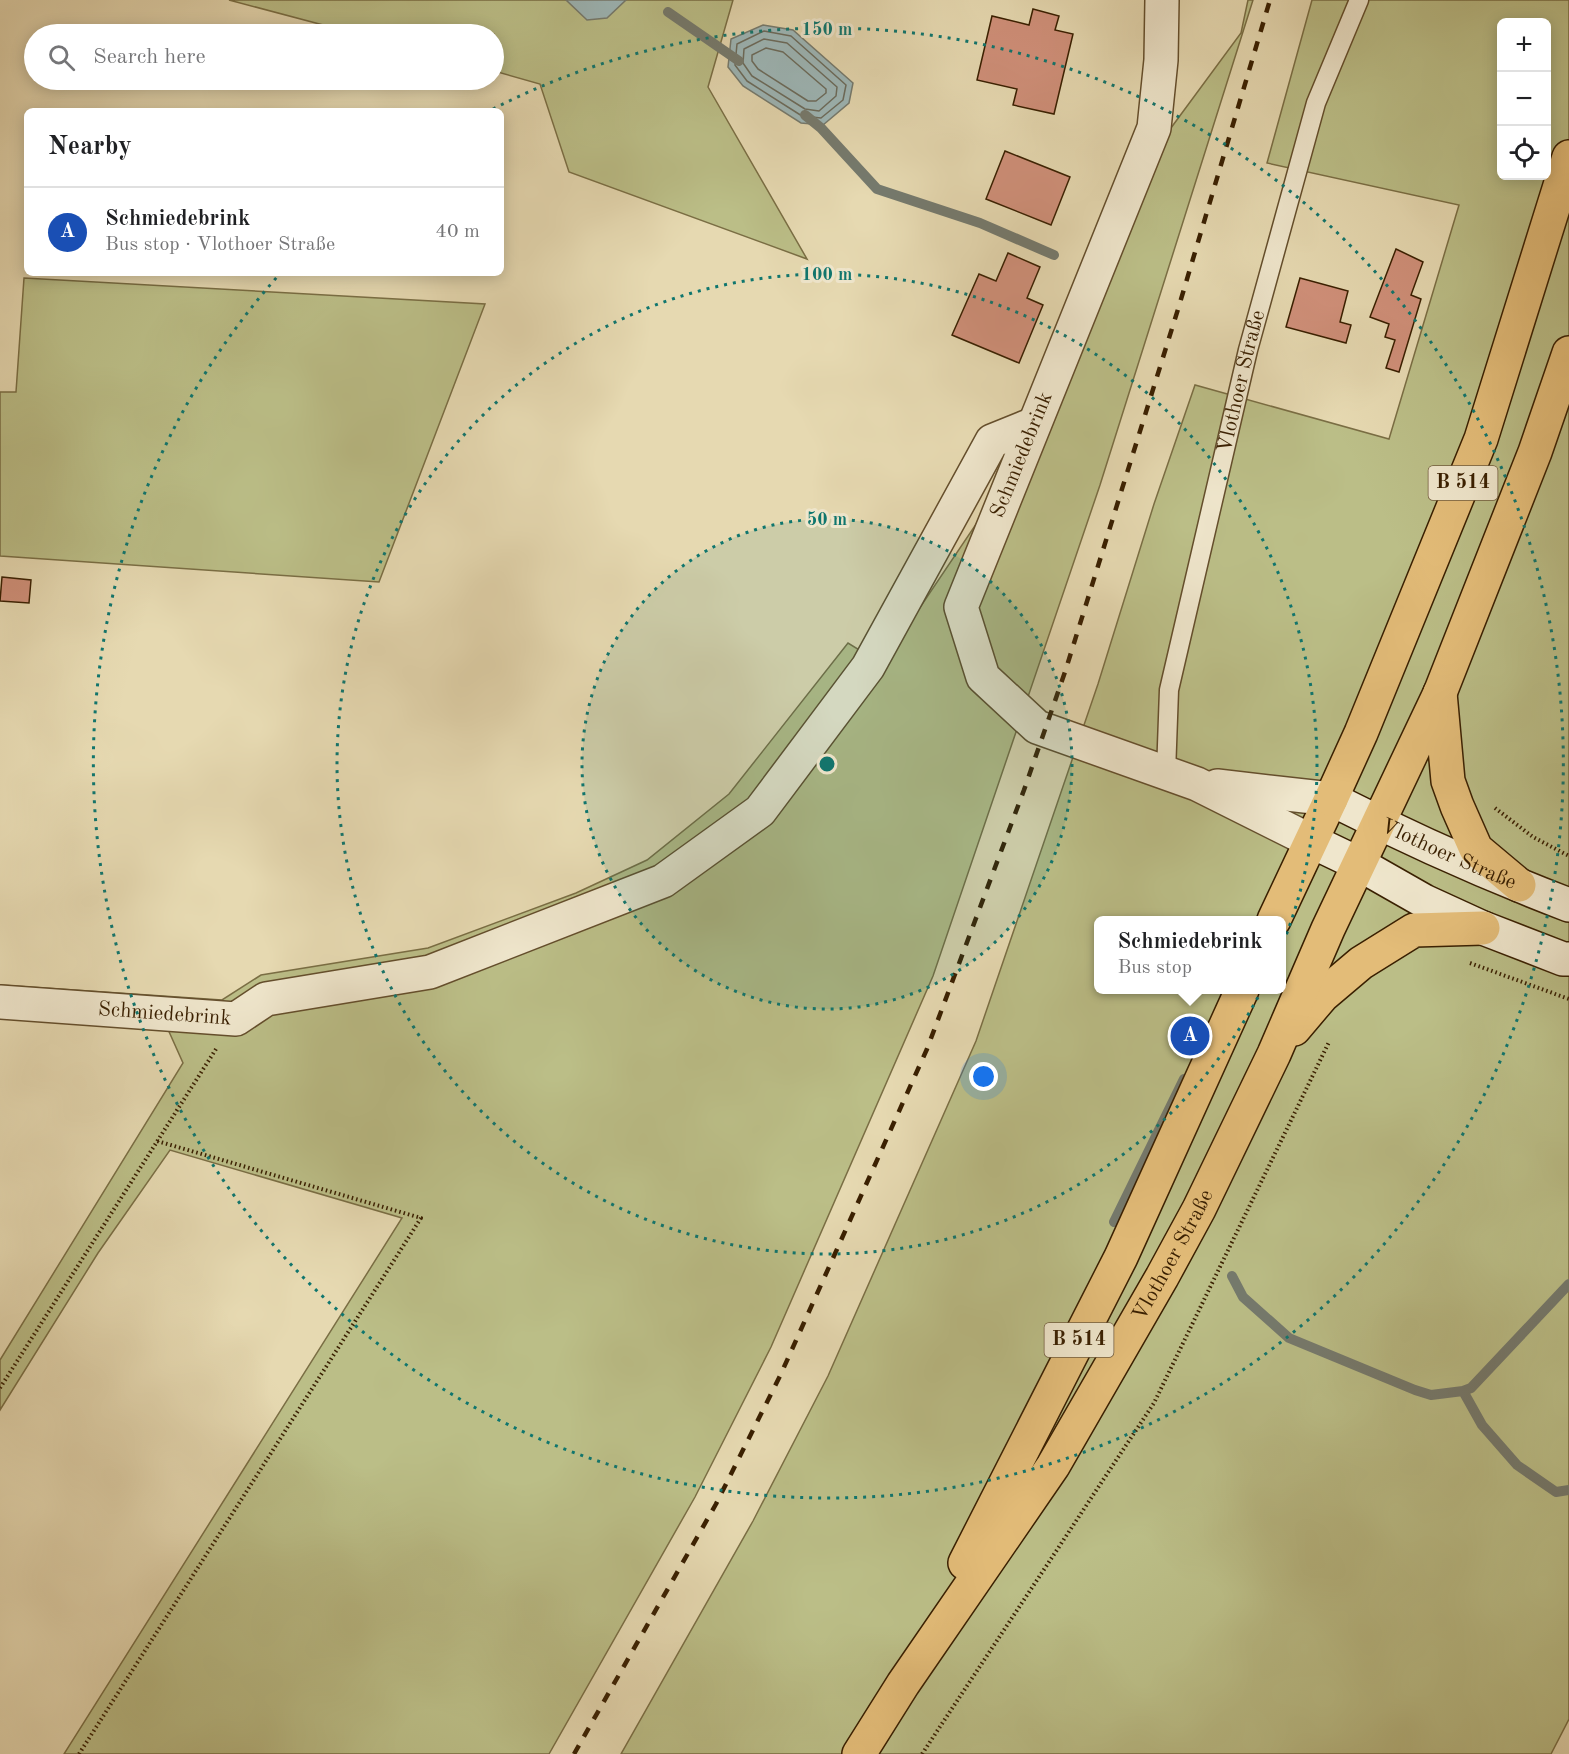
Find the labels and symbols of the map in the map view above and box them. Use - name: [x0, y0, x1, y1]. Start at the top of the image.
- text: 150 m: [802, 21, 852, 39]
- text: 100 m: [802, 266, 852, 284]
- street label: Vlothoer Straße: [1214, 308, 1269, 455]
- street label: Schmiedebrink: [987, 389, 1057, 521]
- road number: B 514: [1428, 466, 1498, 500]
- text: 50 m: [807, 511, 847, 529]
- centre of rings: [817, 754, 837, 774]
- street label: Vlothoer Straße: [1378, 815, 1519, 893]
- street label: Schmiedebrink: [97, 999, 232, 1029]
- pin: A: [1170, 1014, 1210, 1058]
- your location: [969, 1062, 998, 1091]
- street label: Vlothoer Straße: [1129, 1186, 1217, 1324]
- road number: B 514: [1044, 1323, 1114, 1357]

